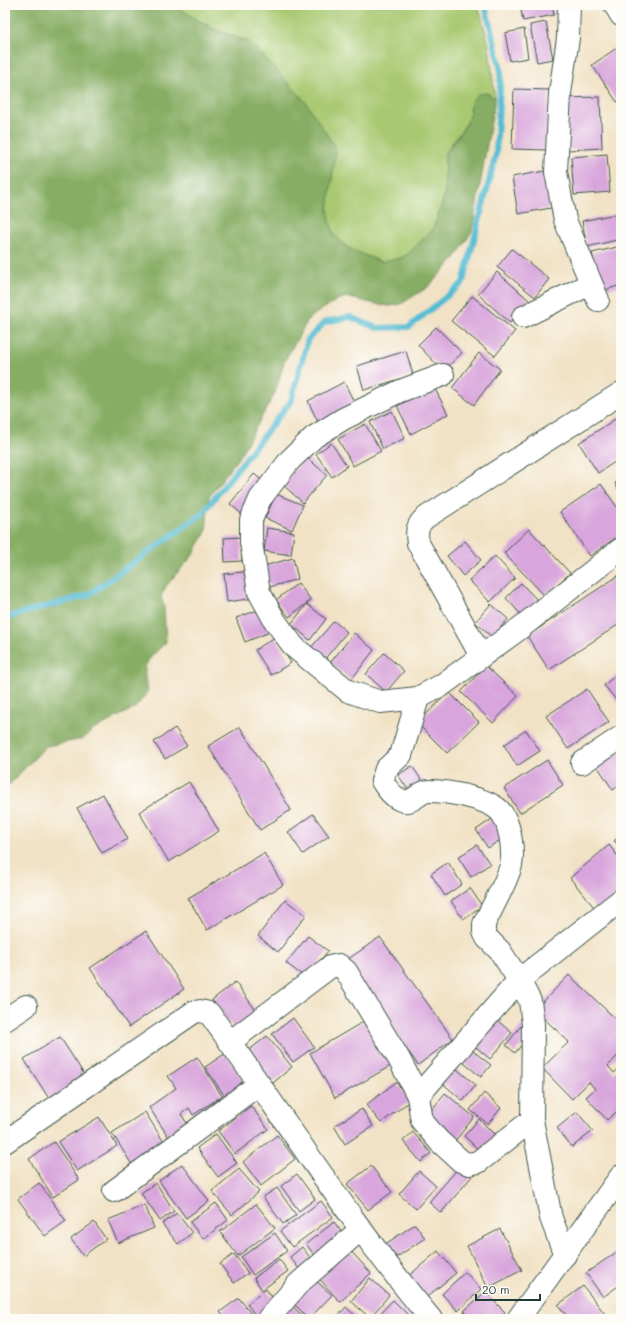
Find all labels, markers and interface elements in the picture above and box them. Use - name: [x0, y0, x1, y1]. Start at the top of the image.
- scale bar: [476, 1276, 540, 1302]
- text: 20 m: [482, 1281, 510, 1297]

